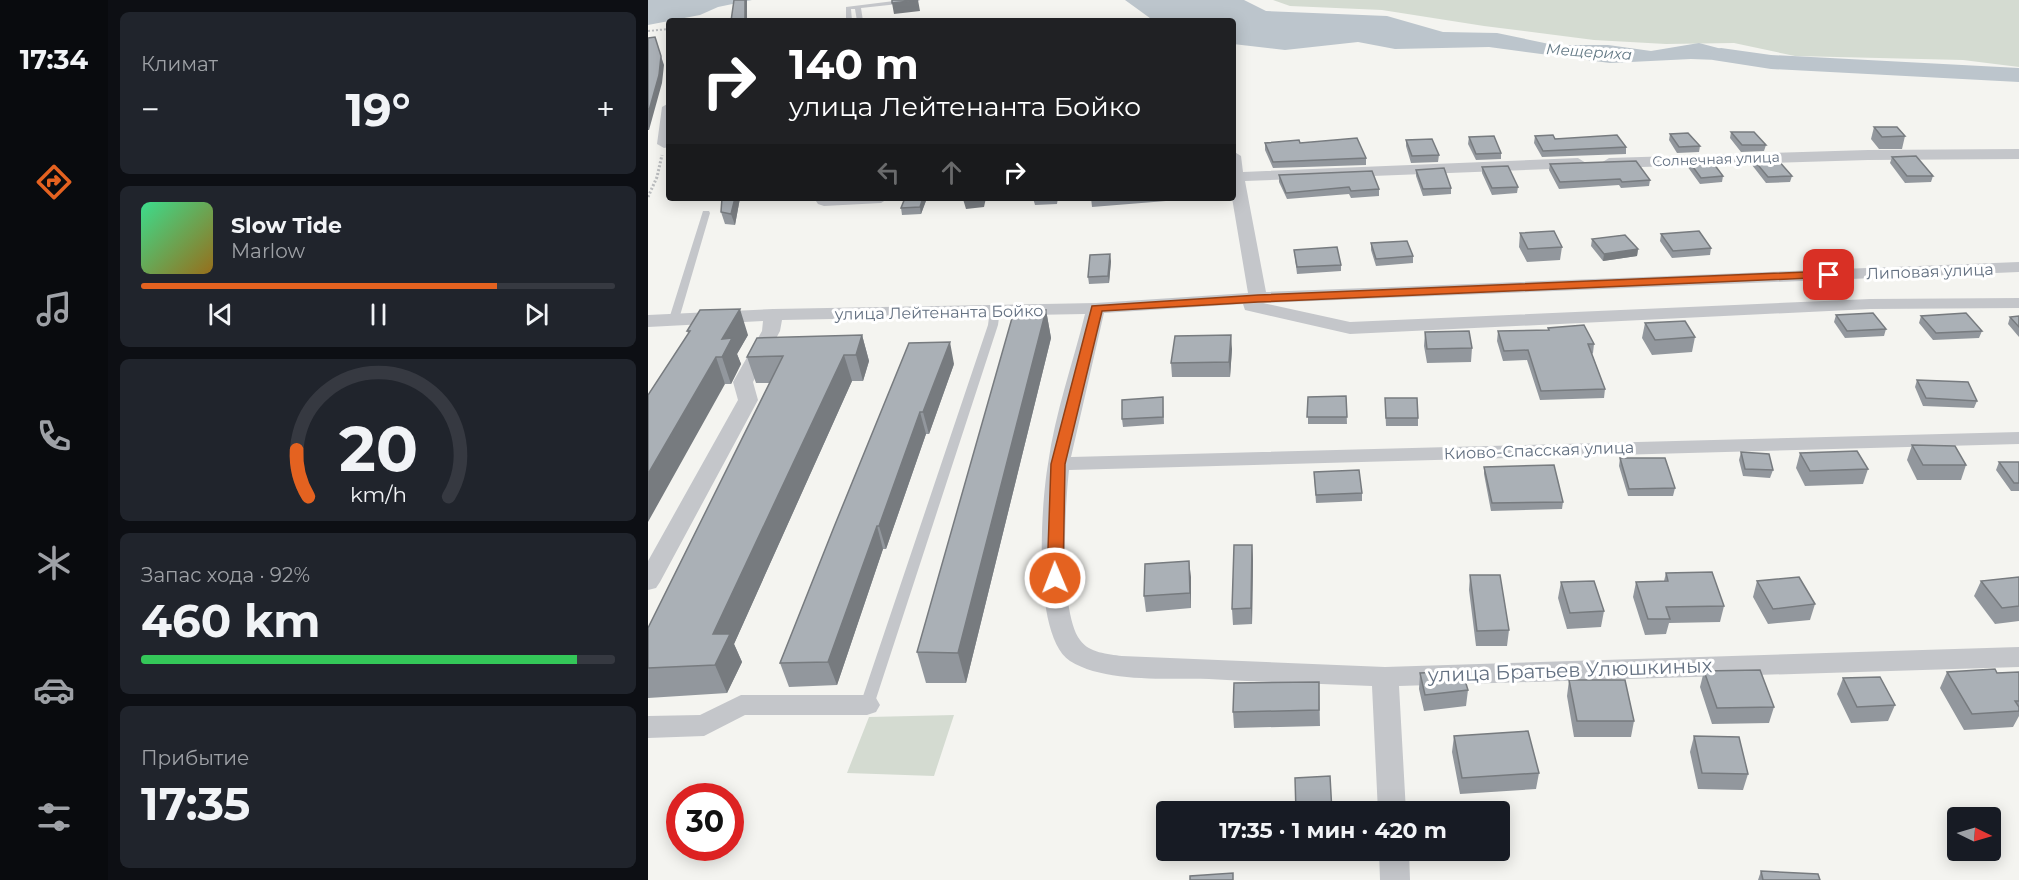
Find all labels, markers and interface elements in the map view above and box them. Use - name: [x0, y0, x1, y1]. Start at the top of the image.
- text: 140 m: [789, 38, 919, 90]
- water label: Мещериха: [1546, 39, 1633, 64]
- icon: right: [690, 42, 768, 120]
- text: 17:34: [20, 43, 88, 76]
- text: Климат: [141, 52, 218, 76]
- text: 19°: [345, 82, 411, 137]
- text: −: [141, 89, 160, 129]
- text: +: [596, 89, 615, 129]
- text: улица Лейтенанта Бойко: [789, 90, 1141, 123]
- street label: Солнечная улица: [1652, 148, 1780, 170]
- icon: left: [872, 156, 905, 189]
- icon: ahead: [935, 156, 968, 189]
- icon: right: [998, 156, 1031, 189]
- icon: directions: [33, 161, 75, 203]
- text: Slow Tide: [231, 212, 342, 239]
- text: Marlow: [231, 239, 305, 263]
- pin: [1803, 249, 1854, 300]
- icon: arrive: [1812, 258, 1845, 291]
- street label: Липовая улица: [1866, 260, 1994, 283]
- icon: music: [33, 288, 75, 330]
- icon: previous: [204, 298, 237, 331]
- icon: pause: [362, 298, 395, 331]
- icon: next: [520, 298, 553, 331]
- street label: улица Лейтенанта Бойко: [834, 301, 1044, 324]
- text: 20: [338, 411, 418, 487]
- icon: phone: [33, 415, 75, 457]
- street label: Киово-Спасская улица: [1444, 438, 1634, 463]
- text: km/h: [349, 481, 407, 507]
- icon: climate: [33, 542, 75, 584]
- position arrow: [1023, 546, 1087, 610]
- text: Запас хода · 92%: [141, 563, 310, 587]
- text: 460 km: [141, 593, 320, 648]
- street label: улица Братьев Улюшкиных: [1426, 653, 1713, 687]
- icon: car: [33, 669, 75, 711]
- text: Прибытие: [141, 746, 249, 770]
- text: 17:35: [141, 776, 250, 831]
- speed limit sign: 30: [666, 783, 744, 861]
- icon: filters: [33, 796, 75, 838]
- north arrow: [1947, 807, 2001, 861]
- map controls: [1947, 807, 2001, 861]
- text: 17:35 · 1 мин · 420 m: [1219, 817, 1447, 844]

